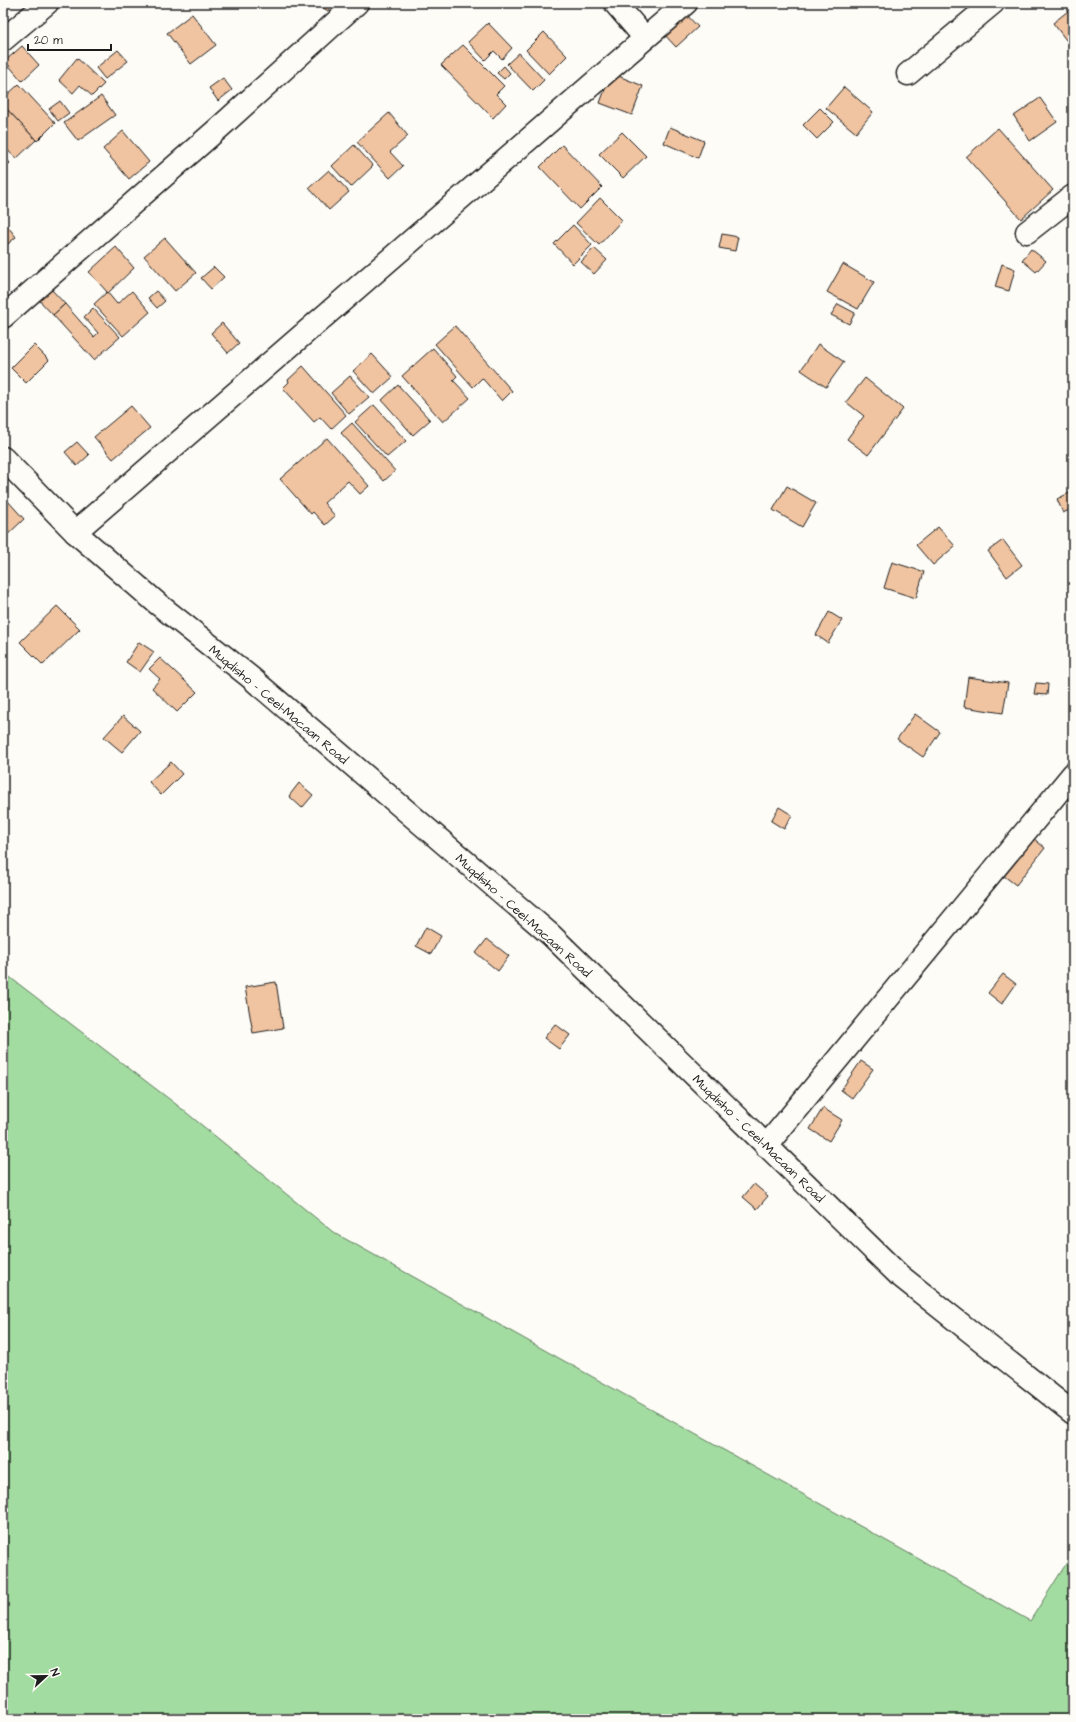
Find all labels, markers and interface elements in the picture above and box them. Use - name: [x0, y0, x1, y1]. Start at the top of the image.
- scale bar: [28, 26, 111, 52]
- text: 20 m: [34, 32, 63, 49]
- street label: Muqdisho - Ceel-Macaan Road: [205, 641, 352, 769]
- street label: Muqdisho - Ceel-Macaan Road: [451, 850, 595, 982]
- street label: Muqdisho - Ceel-Macaan Road: [688, 1071, 829, 1207]
- north arrow: [26, 1656, 66, 1696]
- text: N: [47, 1666, 63, 1679]

